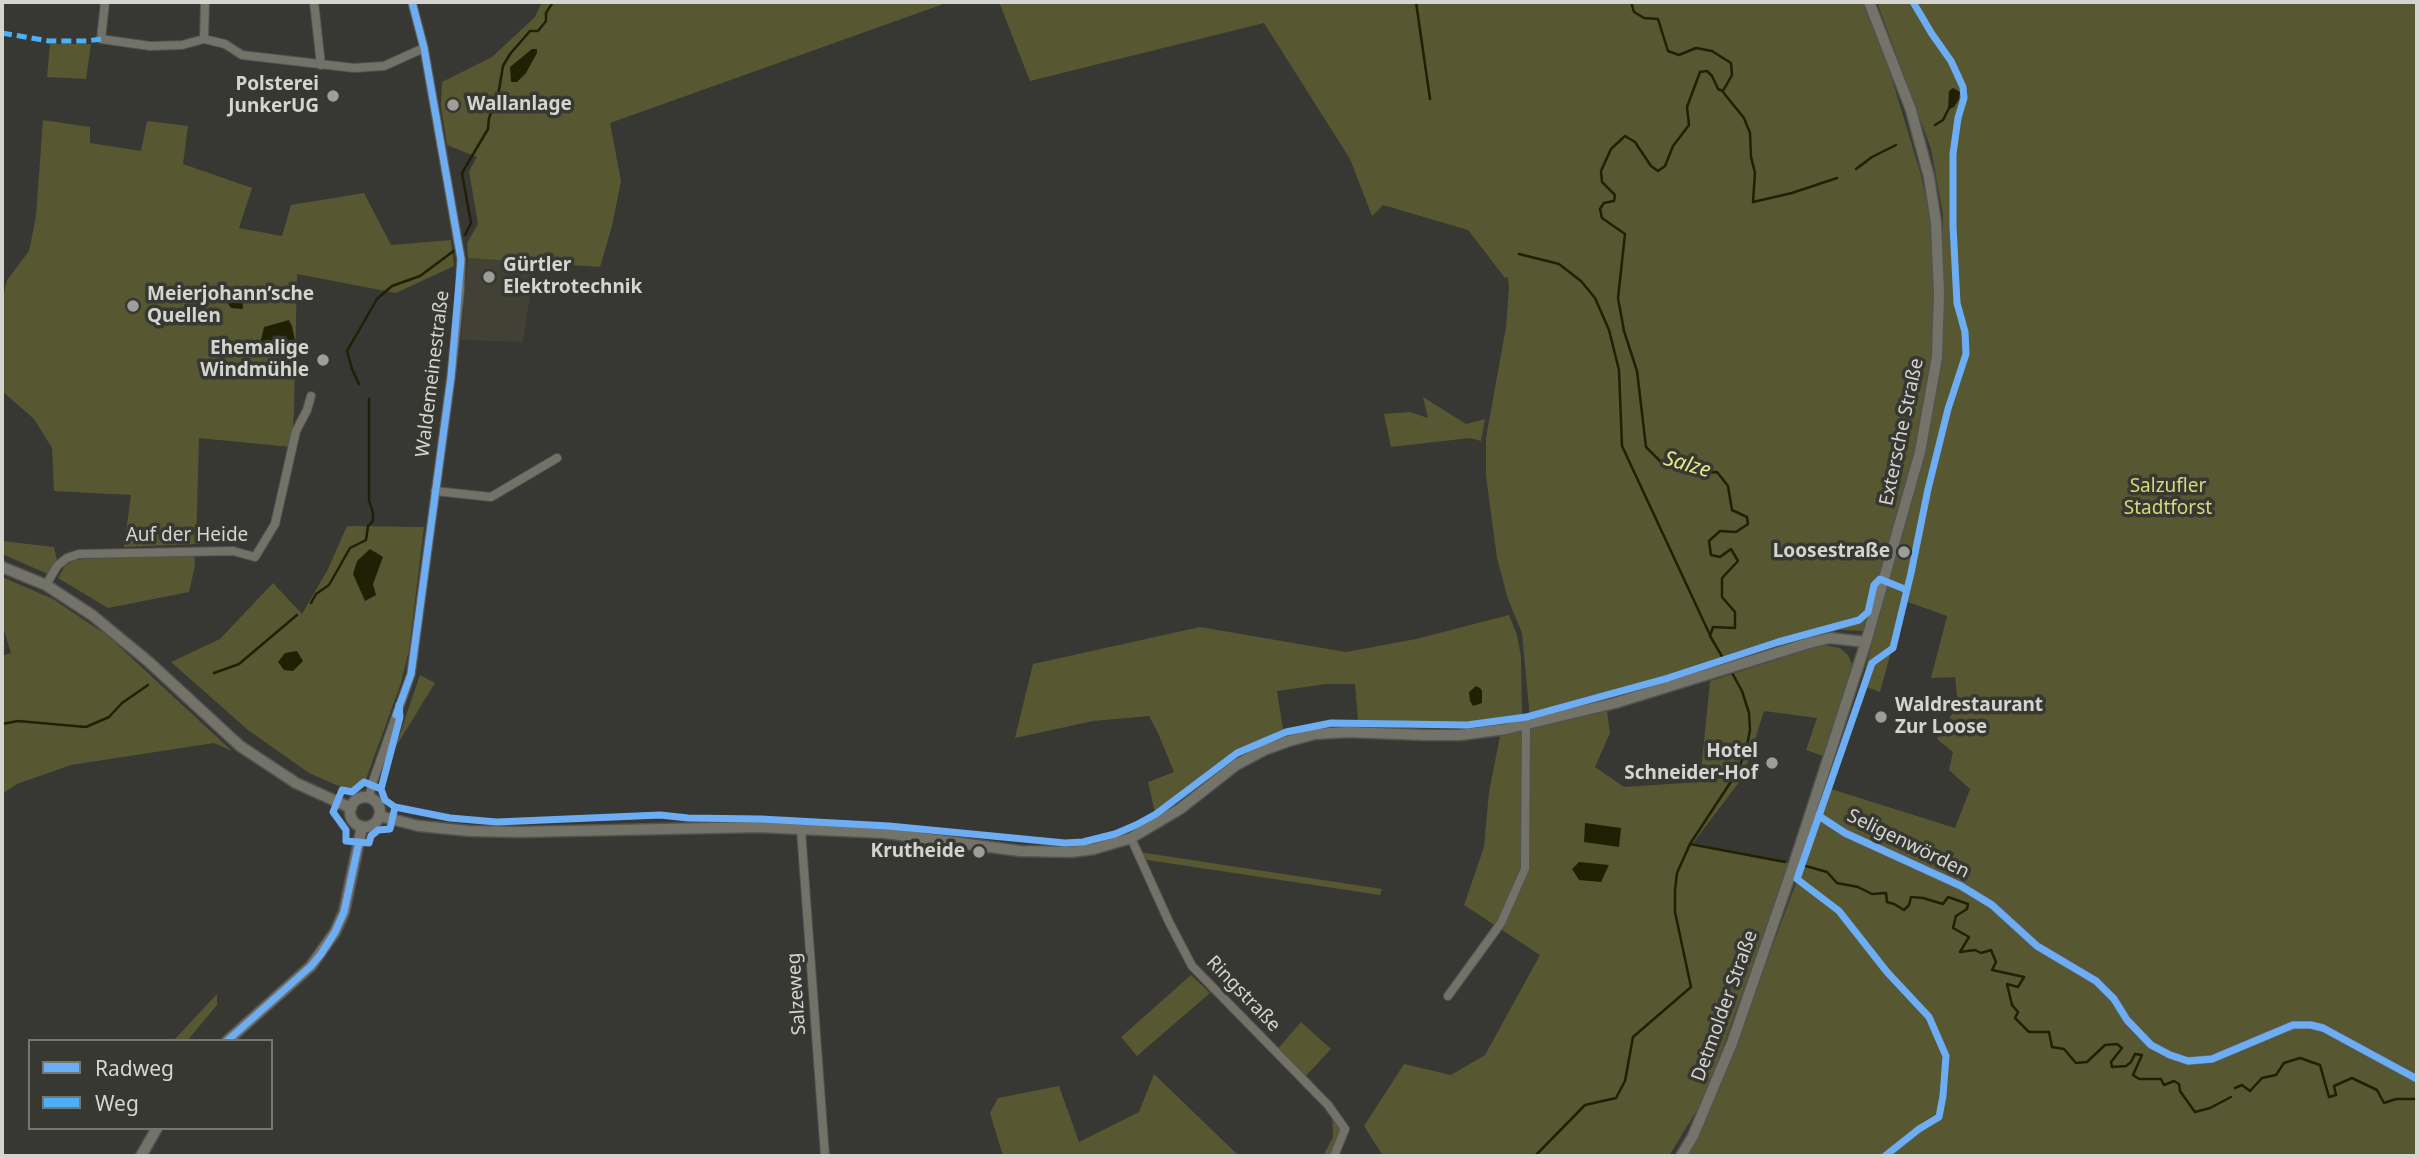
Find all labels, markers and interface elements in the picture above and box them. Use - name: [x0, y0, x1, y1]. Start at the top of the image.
- place label: Polsterei JunkerUG: [228, 74, 319, 118]
- marker: Polsterei JunkerUG: [325, 88, 341, 104]
- place label: Wallanlage: [467, 94, 572, 116]
- marker: Wallanlage: [445, 97, 461, 113]
- place label: Gürtler Elektrotechnik: [503, 255, 642, 299]
- marker: Gürtler Elektrotechnik: [481, 269, 497, 285]
- place label: Meierjohann’sche Quellen: [147, 284, 314, 328]
- street label: Waldemeinestraße: [411, 289, 455, 459]
- marker: Meierjohann’sche Quellen: [125, 298, 141, 314]
- place label: Ehemalige Windmühle: [200, 338, 309, 382]
- marker: Ehemalige Windmühle: [315, 352, 331, 368]
- street label: Extersche Straße: [1875, 356, 1929, 508]
- water label: Salze: [1661, 446, 1713, 484]
- park label: Salzufler Stadtforst: [2124, 476, 2212, 520]
- street label: Auf der Heide: [126, 525, 248, 547]
- place label: Loosestraße: [1773, 541, 1890, 563]
- marker: Loosestraße: [1896, 544, 1912, 560]
- place label: Waldrestaurant Zur Loose: [1895, 695, 2043, 739]
- marker: Waldrestaurant Zur Loose: [1873, 709, 1889, 725]
- place label: Hotel Schneider-Hof: [1624, 741, 1758, 785]
- marker: Hotel Schneider-Hof: [1764, 755, 1780, 771]
- street label: Seligenwörden: [1843, 805, 1973, 883]
- place label: Krutheide: [871, 841, 965, 863]
- marker: Krutheide: [971, 844, 987, 860]
- street label: Detmolder Straße: [1687, 927, 1763, 1085]
- street label: Ringstraße: [1201, 951, 1285, 1037]
- street label: Salzeweg: [783, 952, 811, 1036]
- legend: [28, 1039, 273, 1130]
- text: Radweg: [95, 1054, 174, 1082]
- text: Weg: [95, 1089, 139, 1117]

